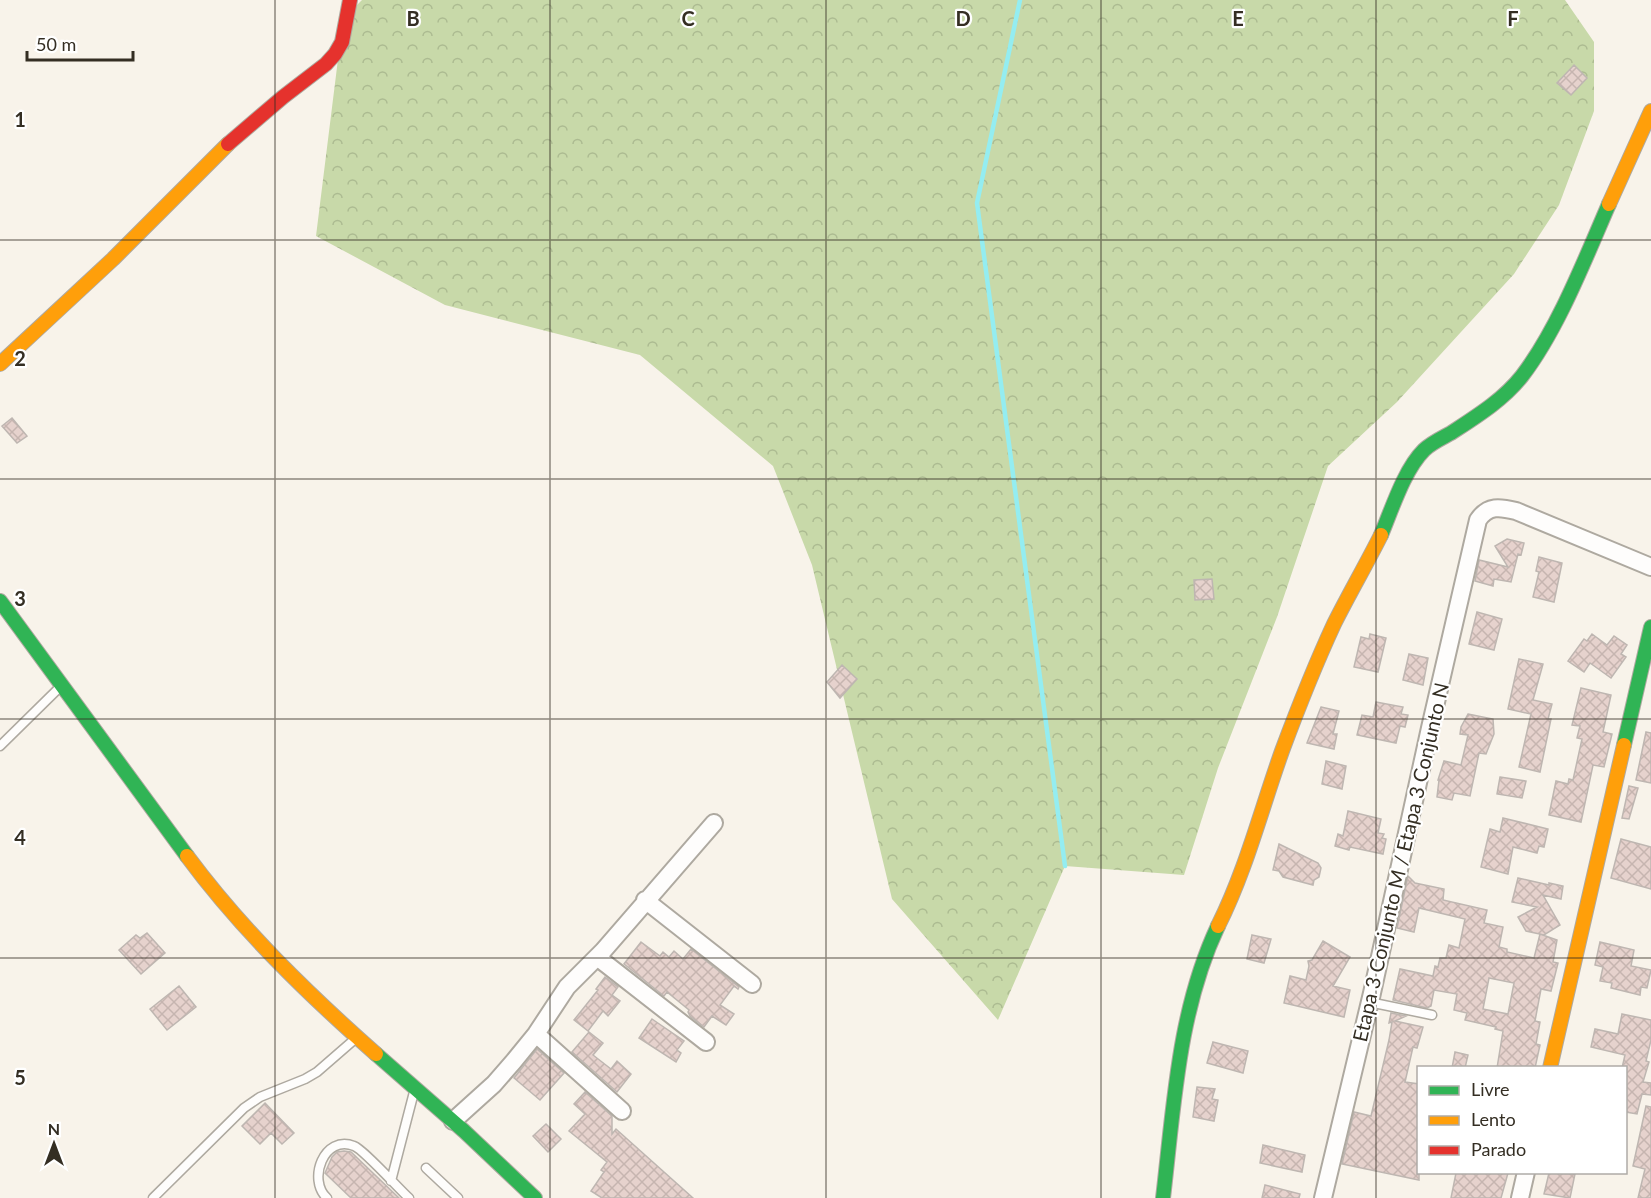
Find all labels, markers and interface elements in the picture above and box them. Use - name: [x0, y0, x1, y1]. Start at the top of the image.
- text: B: [406, 6, 420, 30]
- text: C: [681, 6, 695, 30]
- text: D: [955, 6, 971, 30]
- text: E: [1232, 6, 1244, 30]
- text: F: [1507, 6, 1519, 30]
- scale bar: [27, 24, 134, 62]
- text: 50 m: [36, 33, 76, 55]
- text: 1: [14, 107, 26, 131]
- text: 2: [14, 346, 26, 370]
- text: 3: [14, 586, 26, 610]
- street label: Etapa 3 Conjunto M / Etapa 3 Conjunto N: [1347, 680, 1453, 1044]
- text: 4: [14, 825, 26, 849]
- text: 5: [14, 1065, 26, 1089]
- legend: [1417, 1066, 1627, 1174]
- text: Livre: [1471, 1078, 1510, 1100]
- text: Lento: [1471, 1108, 1516, 1130]
- north arrow: [24, 1114, 84, 1174]
- text: N: [48, 1119, 60, 1138]
- text: Parado: [1471, 1138, 1526, 1160]

